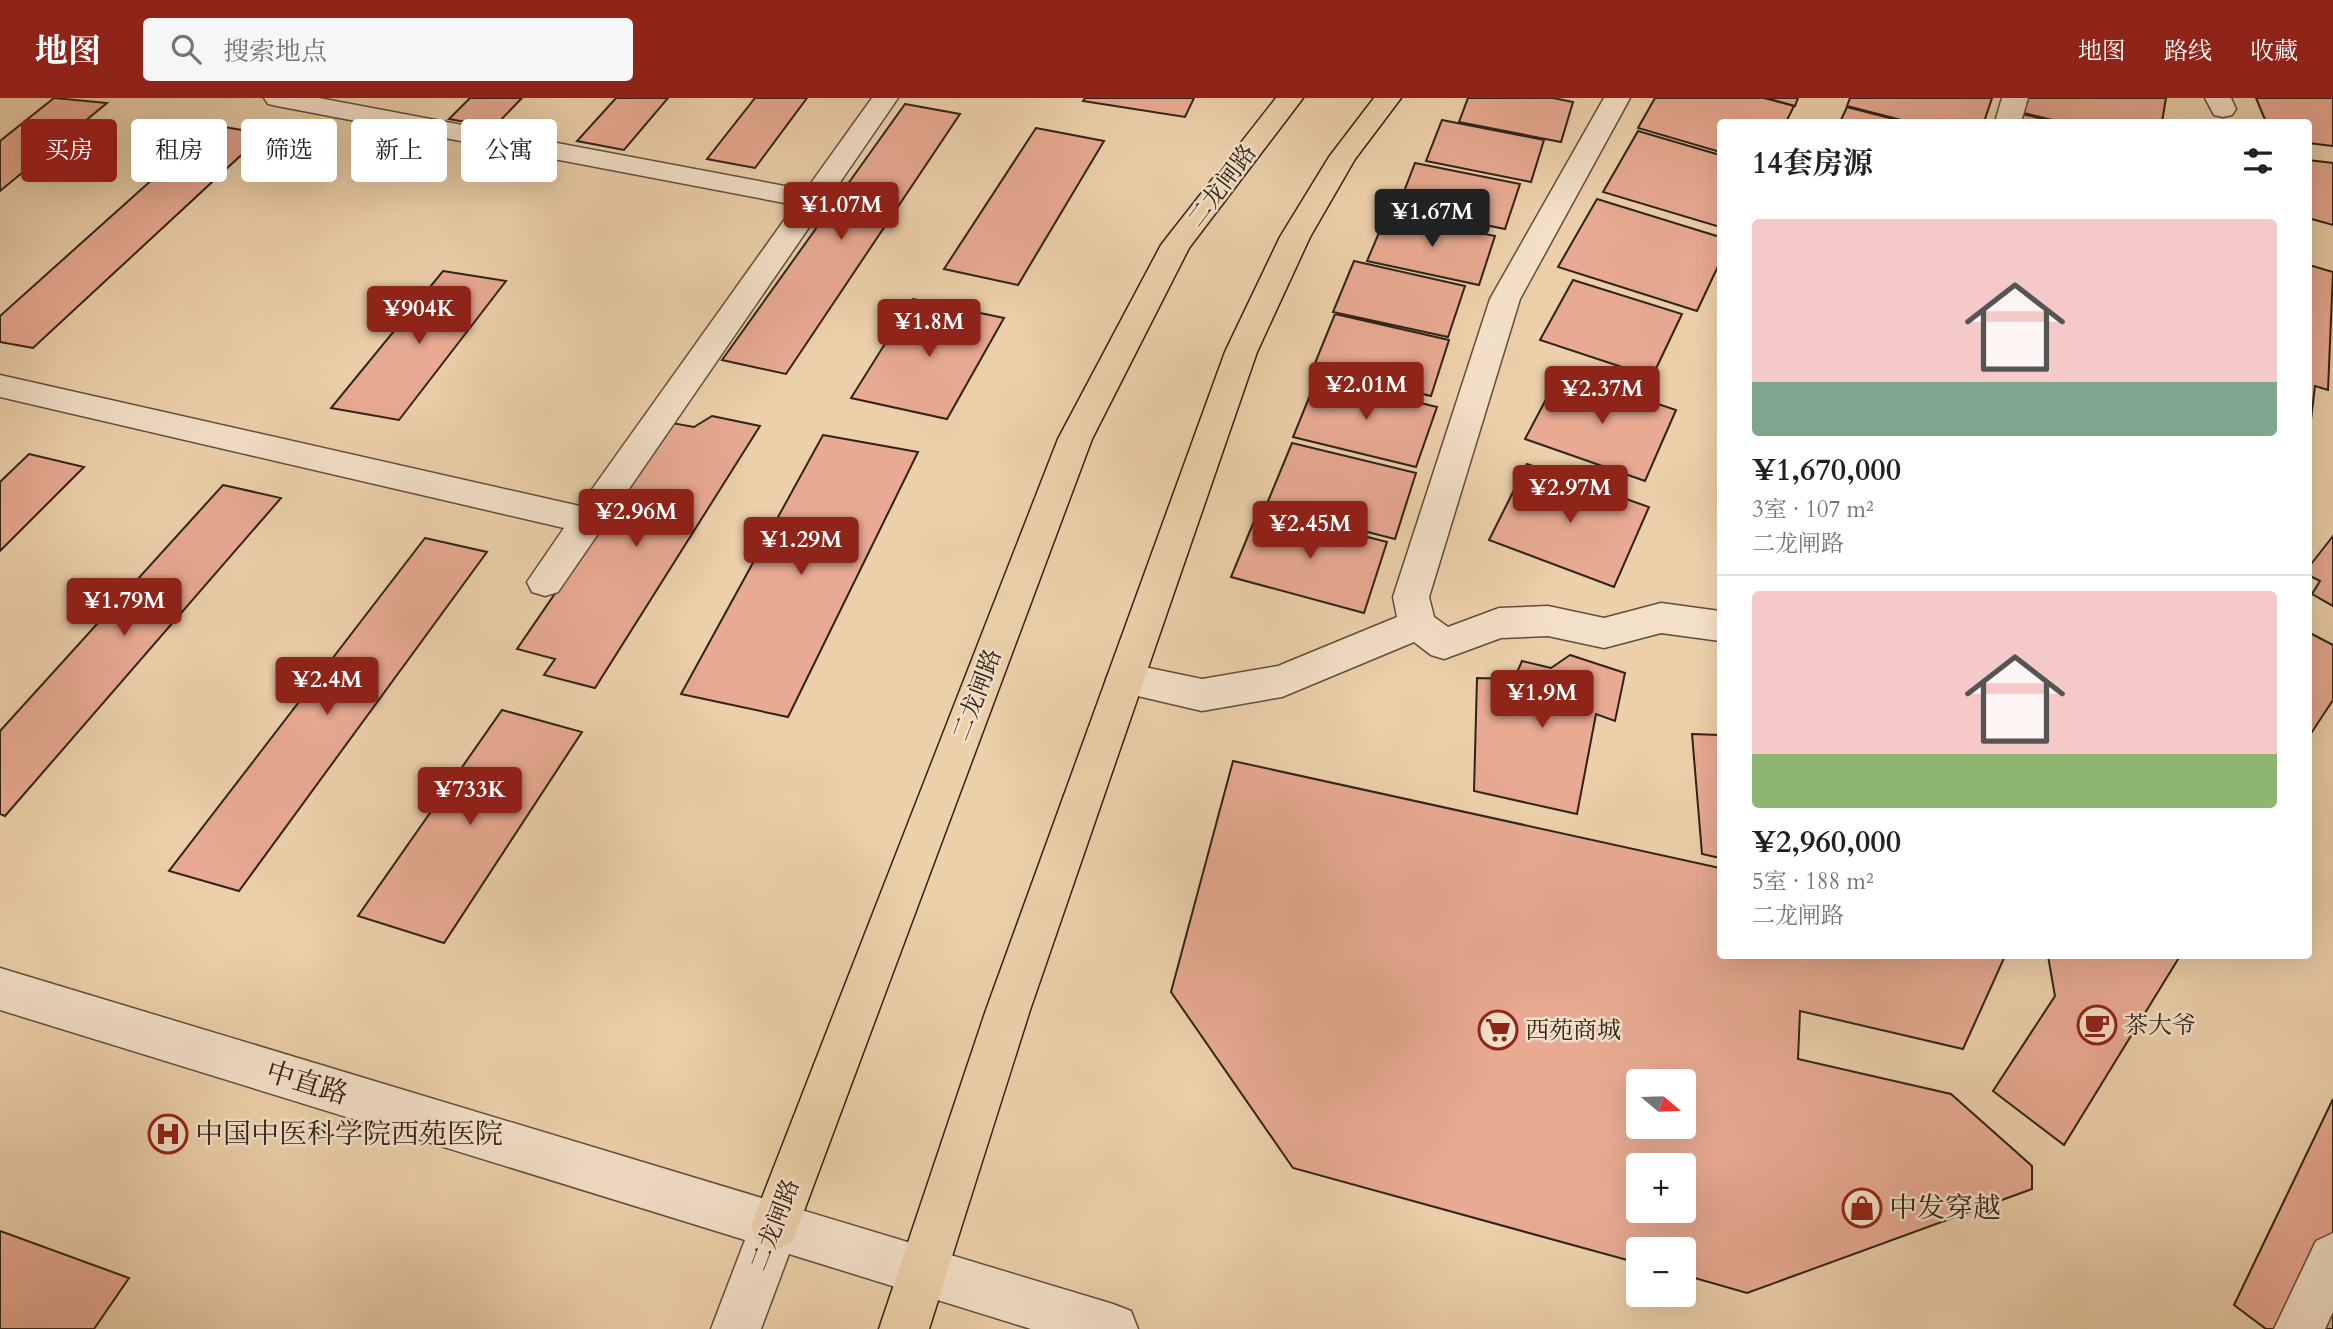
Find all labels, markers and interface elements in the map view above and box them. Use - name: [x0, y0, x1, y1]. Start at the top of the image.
- search box: [143, 18, 633, 81]
- text: 地图: [35, 29, 101, 74]
- icon: search: [167, 30, 205, 68]
- text: 搜索地点: [223, 34, 327, 69]
- text: 地图: [2078, 35, 2126, 68]
- text: 路线: [2164, 35, 2212, 68]
- text: 收藏: [2250, 35, 2298, 68]
- chip: 买房: [21, 119, 117, 182]
- chip: 租房: [131, 119, 227, 182]
- chip: 筛选: [241, 119, 337, 182]
- chip: 新上: [351, 119, 447, 182]
- chip: 公寓: [461, 119, 557, 182]
- street label: 二龙闸路: [1180, 138, 1264, 234]
- icon: filters: [2239, 142, 2277, 180]
- text: 14套房源: [1752, 143, 1873, 184]
- pin: ¥1.07M: [784, 183, 898, 242]
- text: ¥1.07M: [800, 189, 882, 220]
- pin: ¥1.67M: [1375, 190, 1489, 249]
- text: ¥1.67M: [1391, 196, 1473, 227]
- icon: home: [1952, 264, 2078, 390]
- pin: ¥904K: [370, 286, 468, 346]
- text: ¥904K: [383, 293, 455, 324]
- pin: ¥1.8M: [880, 300, 978, 359]
- text: ¥1.8M: [894, 306, 964, 337]
- pin: ¥2.01M: [1309, 362, 1423, 422]
- pin: ¥2.37M: [1545, 366, 1659, 426]
- text: ¥2.01M: [1325, 369, 1407, 400]
- text: ¥2.37M: [1561, 373, 1643, 404]
- text: ¥1,670,000: [1752, 450, 1901, 491]
- pin: ¥2.97M: [1513, 466, 1627, 525]
- text: ¥2.97M: [1529, 472, 1611, 503]
- pin: ¥2.96M: [579, 490, 693, 549]
- text: 3室 · 107 m²: [1752, 494, 1874, 525]
- text: ¥2.96M: [595, 496, 677, 527]
- pin: ¥2.45M: [1253, 502, 1367, 561]
- text: ¥2.45M: [1269, 508, 1351, 539]
- pin: ¥1.29M: [744, 518, 858, 577]
- text: ¥1.29M: [760, 524, 842, 555]
- text: 二龙闸路: [1752, 528, 1844, 559]
- pin: ¥1.79M: [67, 578, 181, 638]
- text: ¥1.79M: [83, 585, 165, 616]
- icon: home: [1952, 636, 2078, 762]
- street label: 二龙闸路: [944, 644, 1010, 746]
- pin: ¥2.4M: [278, 658, 376, 717]
- text: ¥2.4M: [292, 664, 362, 695]
- pin: ¥1.9M: [1493, 670, 1591, 730]
- text: ¥1.9M: [1507, 677, 1577, 708]
- pin: ¥733K: [421, 768, 519, 827]
- text: ¥733K: [434, 774, 506, 805]
- text: ¥2,960,000: [1752, 822, 1901, 863]
- text: 5室 · 188 m²: [1752, 866, 1874, 897]
- text: 二龙闸路: [1752, 900, 1844, 931]
- cafe icon: 茶大爷: [2076, 1004, 2118, 1046]
- supermarket icon: 西苑商城: [1477, 1009, 1519, 1051]
- place label: 茶大爷: [2124, 1009, 2196, 1042]
- place label: 西苑商城: [1525, 1014, 1621, 1047]
- street label: 中直路: [261, 1053, 353, 1113]
- north arrow: [1626, 1069, 1696, 1139]
- map controls: [1626, 1069, 1696, 1307]
- hospital icon: 中国中医科学院西苑医院: [147, 1113, 189, 1155]
- place label: 中国中医科学院西苑医院: [195, 1115, 503, 1153]
- button: +: [1626, 1153, 1696, 1223]
- street label: 二龙闸路: [742, 1174, 808, 1276]
- shop icon: 中发穿越: [1841, 1187, 1883, 1229]
- place label: 中发穿越: [1889, 1189, 2001, 1227]
- button: −: [1626, 1237, 1696, 1307]

